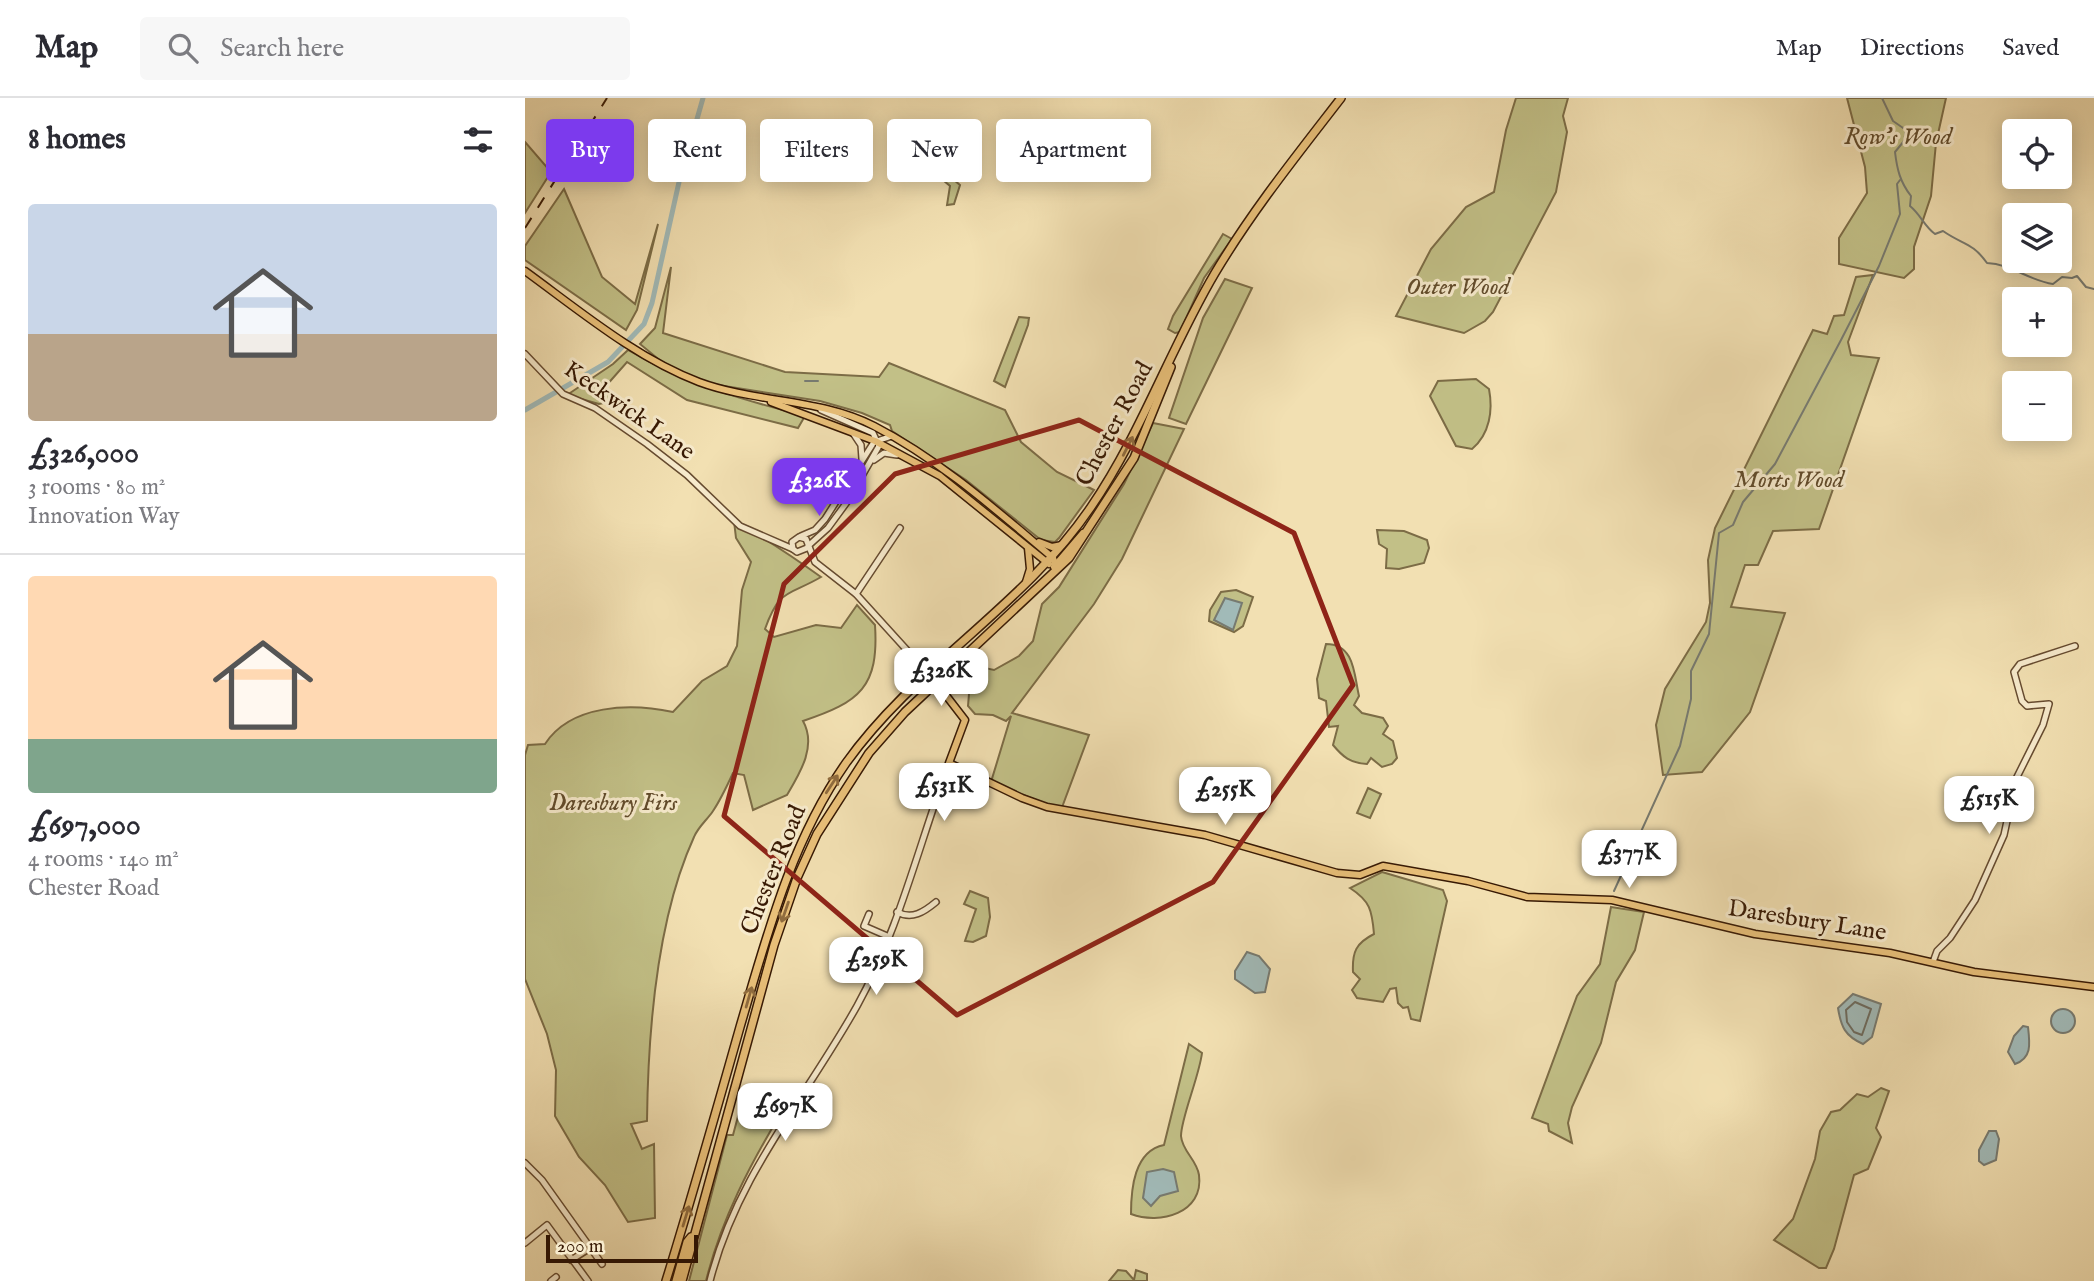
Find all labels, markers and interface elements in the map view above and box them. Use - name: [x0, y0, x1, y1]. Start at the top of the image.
- search box: [140, 17, 630, 80]
- text: Map: [35, 27, 98, 69]
- icon: search: [164, 29, 202, 67]
- text: Search here: [220, 32, 344, 65]
- text: Map: [1776, 33, 1822, 64]
- text: Directions: [1860, 33, 1964, 64]
- text: Saved: [2002, 33, 2059, 64]
- chip: Buy: [546, 119, 634, 182]
- chip: Rent: [648, 119, 746, 182]
- chip: Filters: [760, 119, 873, 182]
- chip: New: [887, 119, 982, 182]
- chip: Apartment: [996, 119, 1151, 182]
- map controls: [2002, 119, 2072, 441]
- button: locate: [2002, 119, 2072, 189]
- text: 8 homes: [28, 121, 126, 159]
- icon: filters: [459, 121, 497, 159]
- park label: Row's Wood: [1844, 122, 1954, 153]
- button: layers: [2002, 203, 2072, 273]
- icon: home: [200, 250, 326, 376]
- park label: Outer Wood: [1406, 272, 1512, 303]
- button: +: [2002, 287, 2072, 357]
- street label: Keckwick Lane: [557, 354, 701, 468]
- street label: Chester Road: [1069, 356, 1161, 492]
- button: −: [2002, 371, 2072, 441]
- text: £326,000: [28, 435, 139, 473]
- one-way arrow: [1121, 436, 1135, 457]
- pin: £326K: [770, 458, 868, 518]
- park label: Morts Wood: [1734, 465, 1846, 496]
- text: £326K: [788, 466, 850, 495]
- text: 3 rooms · 80 m²: [28, 473, 165, 502]
- text: Innovation Way: [28, 502, 180, 531]
- icon: home: [200, 622, 326, 748]
- pin: £326K: [892, 648, 990, 708]
- text: £326K: [910, 656, 972, 685]
- pin: £531K: [895, 764, 993, 823]
- pin: £255K: [1176, 768, 1274, 827]
- text: £531K: [915, 771, 973, 800]
- one-way arrow: [826, 775, 840, 795]
- text: £255K: [1195, 775, 1255, 804]
- pin: £515K: [1940, 776, 2038, 836]
- text: £515K: [1960, 784, 2018, 813]
- park label: Daresbury Firs: [549, 788, 678, 819]
- street label: Chester Road: [734, 801, 814, 939]
- text: £697,000: [28, 807, 141, 845]
- pin: £377K: [1580, 830, 1678, 890]
- text: £377K: [1598, 838, 1660, 867]
- text: 4 rooms · 140 m²: [28, 845, 179, 874]
- text: Chester Road: [28, 874, 159, 903]
- street label: Daresbury Lane: [1725, 893, 1889, 949]
- one-way arrow: [778, 901, 791, 923]
- pin: £259K: [827, 937, 925, 997]
- text: £259K: [845, 945, 907, 974]
- one-way arrow: [743, 986, 756, 1009]
- pin: £697K: [736, 1084, 834, 1143]
- text: £697K: [753, 1091, 817, 1120]
- one-way arrow: [681, 1205, 694, 1227]
- scale bar: [546, 1232, 698, 1264]
- text: 200 m: [557, 1235, 603, 1259]

